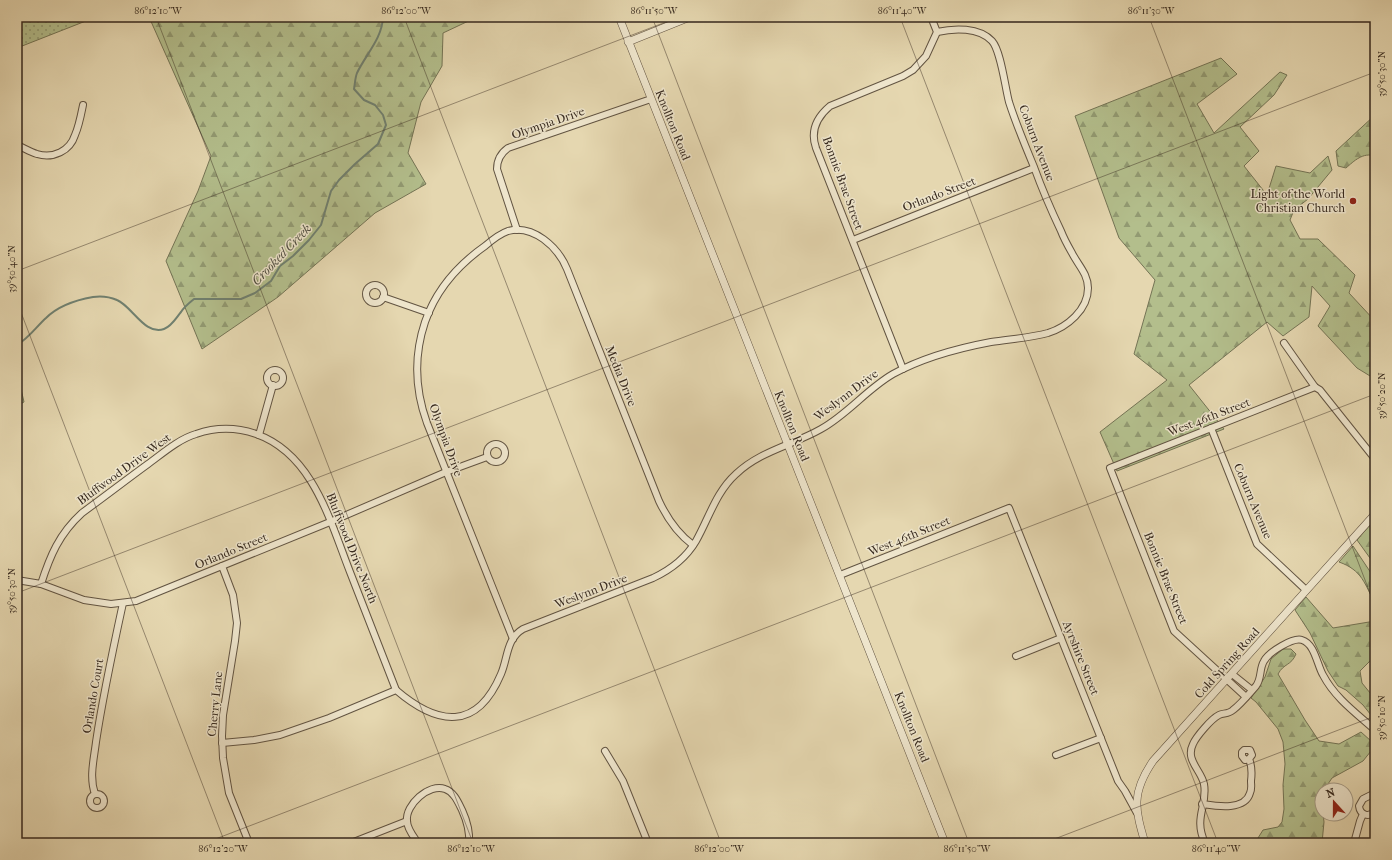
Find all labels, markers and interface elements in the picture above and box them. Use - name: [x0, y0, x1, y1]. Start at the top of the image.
- text: 86°12'10"W: [134, 5, 183, 17]
- text: 86°12'00"W: [381, 5, 432, 17]
- text: 86°11'50"W: [631, 5, 679, 17]
- text: 86°11'40"W: [878, 5, 927, 17]
- text: 86°11'30"W: [1128, 5, 1176, 17]
- text: 39°50'30"N: [1376, 51, 1388, 97]
- street label: Knollton Road: [653, 88, 694, 163]
- street label: Coburn Avenue: [1016, 103, 1058, 183]
- street label: Olympia Drive: [510, 104, 586, 142]
- street label: Bonnie Brae Street: [820, 134, 867, 232]
- street label: Orlando Street: [900, 173, 978, 214]
- place label: Light of the World Christian Church: [1251, 187, 1345, 215]
- marker: Light of the World Christian Church: [1348, 196, 1358, 206]
- water label: Crooked Creek: [248, 221, 314, 288]
- text: 39°50'40"N: [6, 245, 18, 293]
- street label: Media Drive: [602, 344, 640, 408]
- street label: Weslynn Drive: [810, 366, 881, 424]
- text: 39°50'20"N: [1376, 372, 1388, 420]
- street label: Knollton Road: [772, 389, 813, 464]
- street label: West 46th Street: [1165, 395, 1253, 439]
- street label: Olympia Drive: [426, 402, 466, 478]
- street label: Bluffwood Drive West: [74, 430, 174, 508]
- street label: Coburn Avenue: [1231, 461, 1275, 541]
- street label: Bluffwood Drive North: [323, 491, 381, 605]
- street label: West 46th Street: [865, 513, 953, 559]
- street label: Orlando Street: [193, 530, 270, 572]
- street label: Bonnie Brae Street: [1141, 530, 1191, 627]
- text: 39°50'30"N: [6, 568, 18, 614]
- street label: Weslynn Drive: [552, 571, 629, 612]
- street label: Ayrshire Street: [1059, 618, 1102, 698]
- street label: Cold Spring Road: [1192, 624, 1263, 701]
- street label: Orlando Court: [80, 657, 107, 735]
- street label: Cherry Lane: [205, 671, 225, 737]
- street label: Knollton Road: [892, 690, 933, 765]
- text: 39°50'10"N: [1376, 695, 1388, 741]
- north arrow: [1314, 782, 1354, 822]
- text: N: [1324, 785, 1337, 801]
- text: 86°12'20"W: [198, 843, 249, 855]
- text: 86°12'10"W: [447, 843, 496, 855]
- text: 86°12'00"W: [694, 843, 745, 855]
- text: 86°11'50"W: [944, 843, 992, 855]
- text: 86°11'40"W: [1192, 843, 1241, 855]

